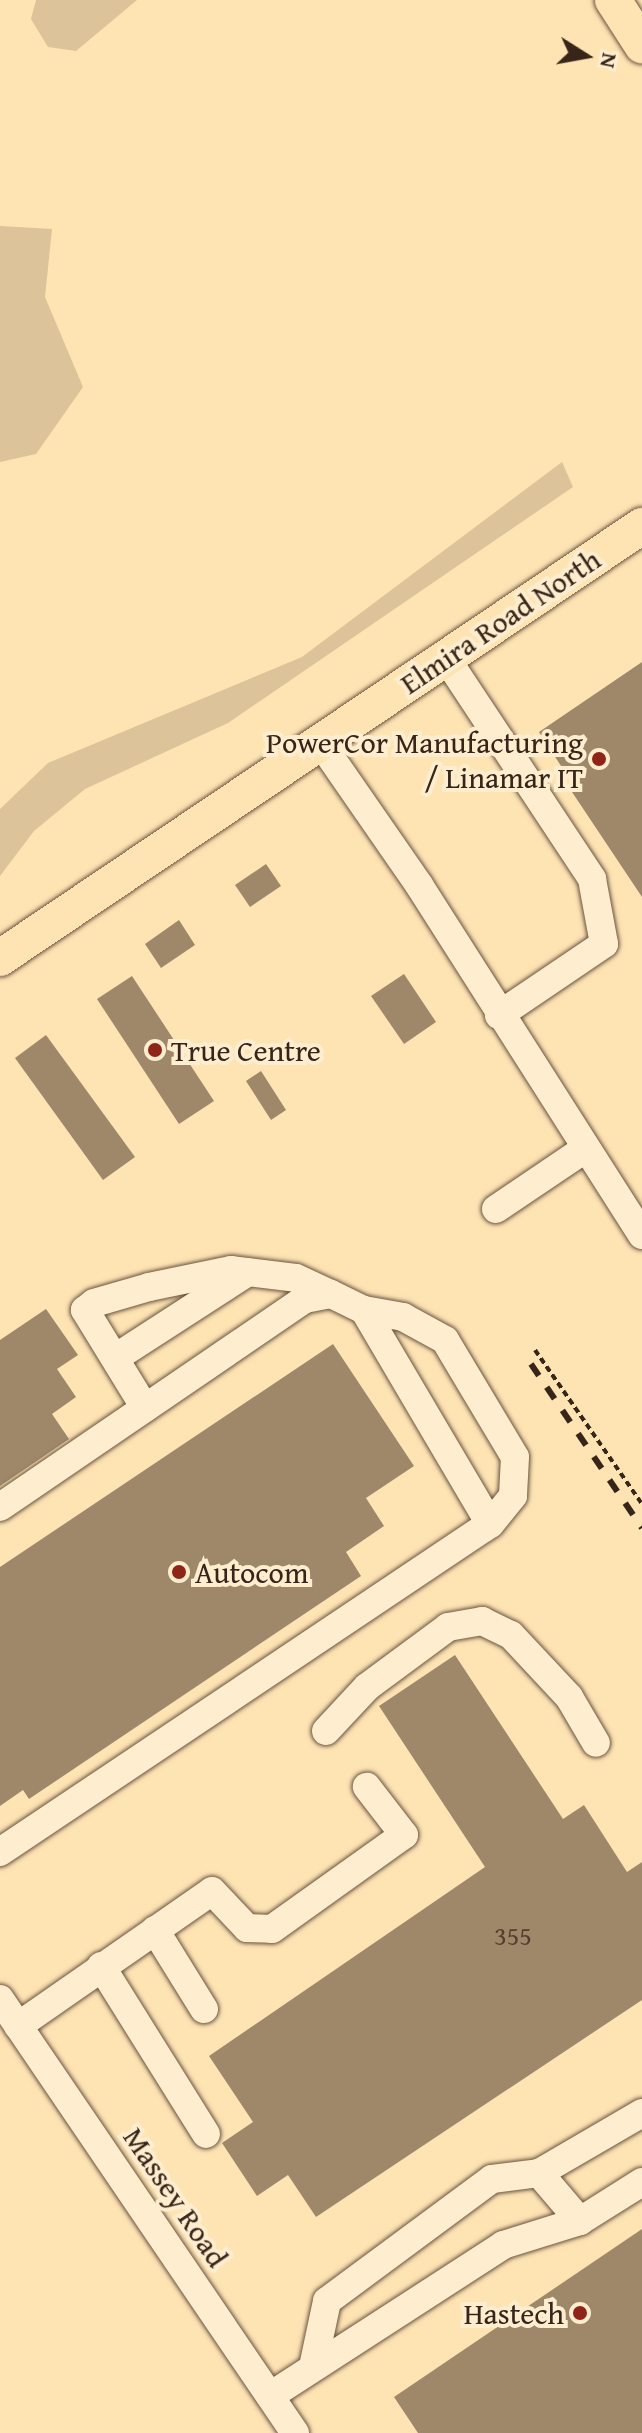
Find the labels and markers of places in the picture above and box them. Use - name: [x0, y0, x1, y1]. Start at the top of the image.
- place label: PowerCor Manufacturing / Linamar IT: [266, 724, 583, 794]
- marker: PowerCor Manufacturing / Linamar IT: [590, 750, 608, 768]
- place label: True Centre: [171, 1032, 321, 1068]
- marker: True Centre: [146, 1041, 164, 1059]
- place label: Autocom: [195, 1554, 308, 1590]
- marker: Autocom: [170, 1563, 188, 1581]
- place label: Hastech: [464, 2295, 564, 2331]
- marker: Hastech: [571, 2304, 589, 2322]

